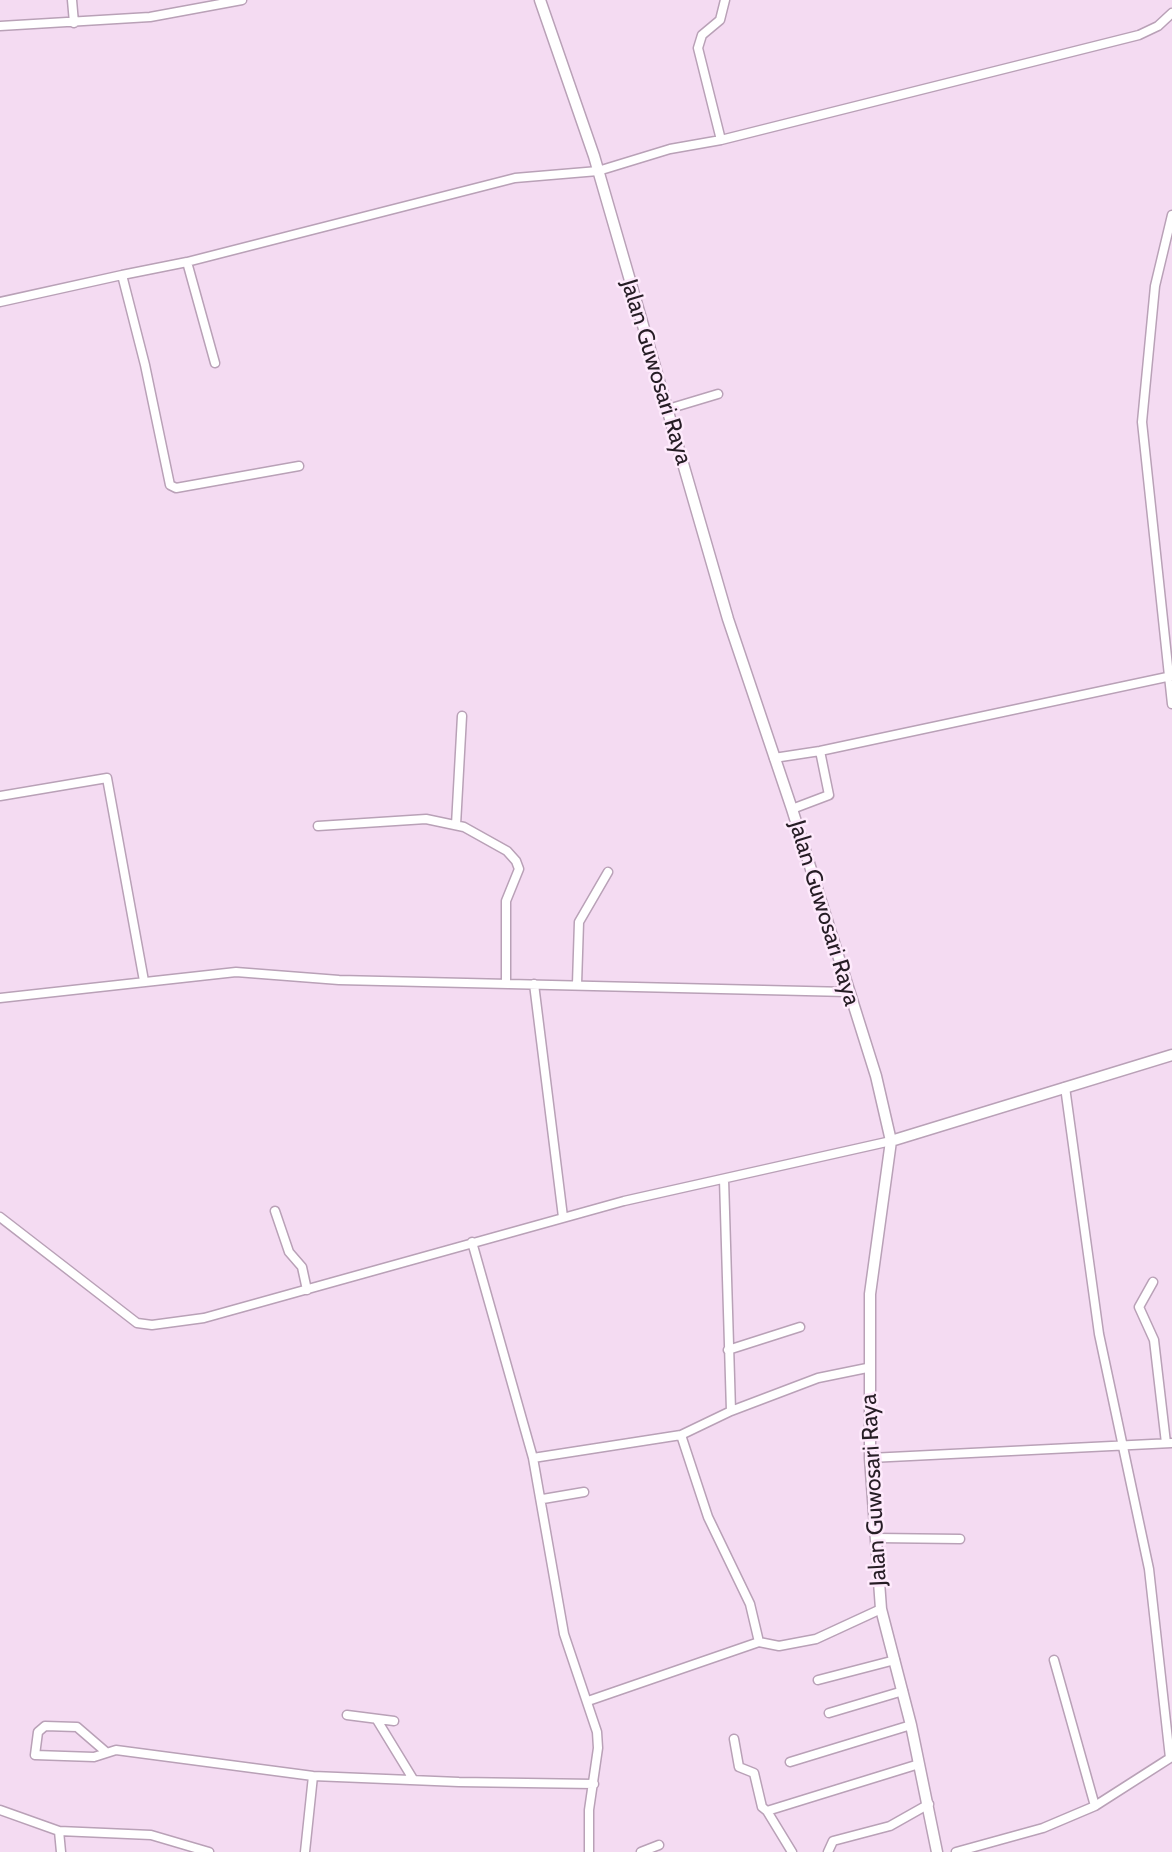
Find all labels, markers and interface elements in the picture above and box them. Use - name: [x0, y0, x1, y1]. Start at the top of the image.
- street label: Jalan Guwosari Raya: [615, 276, 697, 468]
- street label: Jalan Guwosari Raya: [783, 817, 865, 1009]
- street label: Jalan Guwosari Raya: [855, 1393, 893, 1587]

